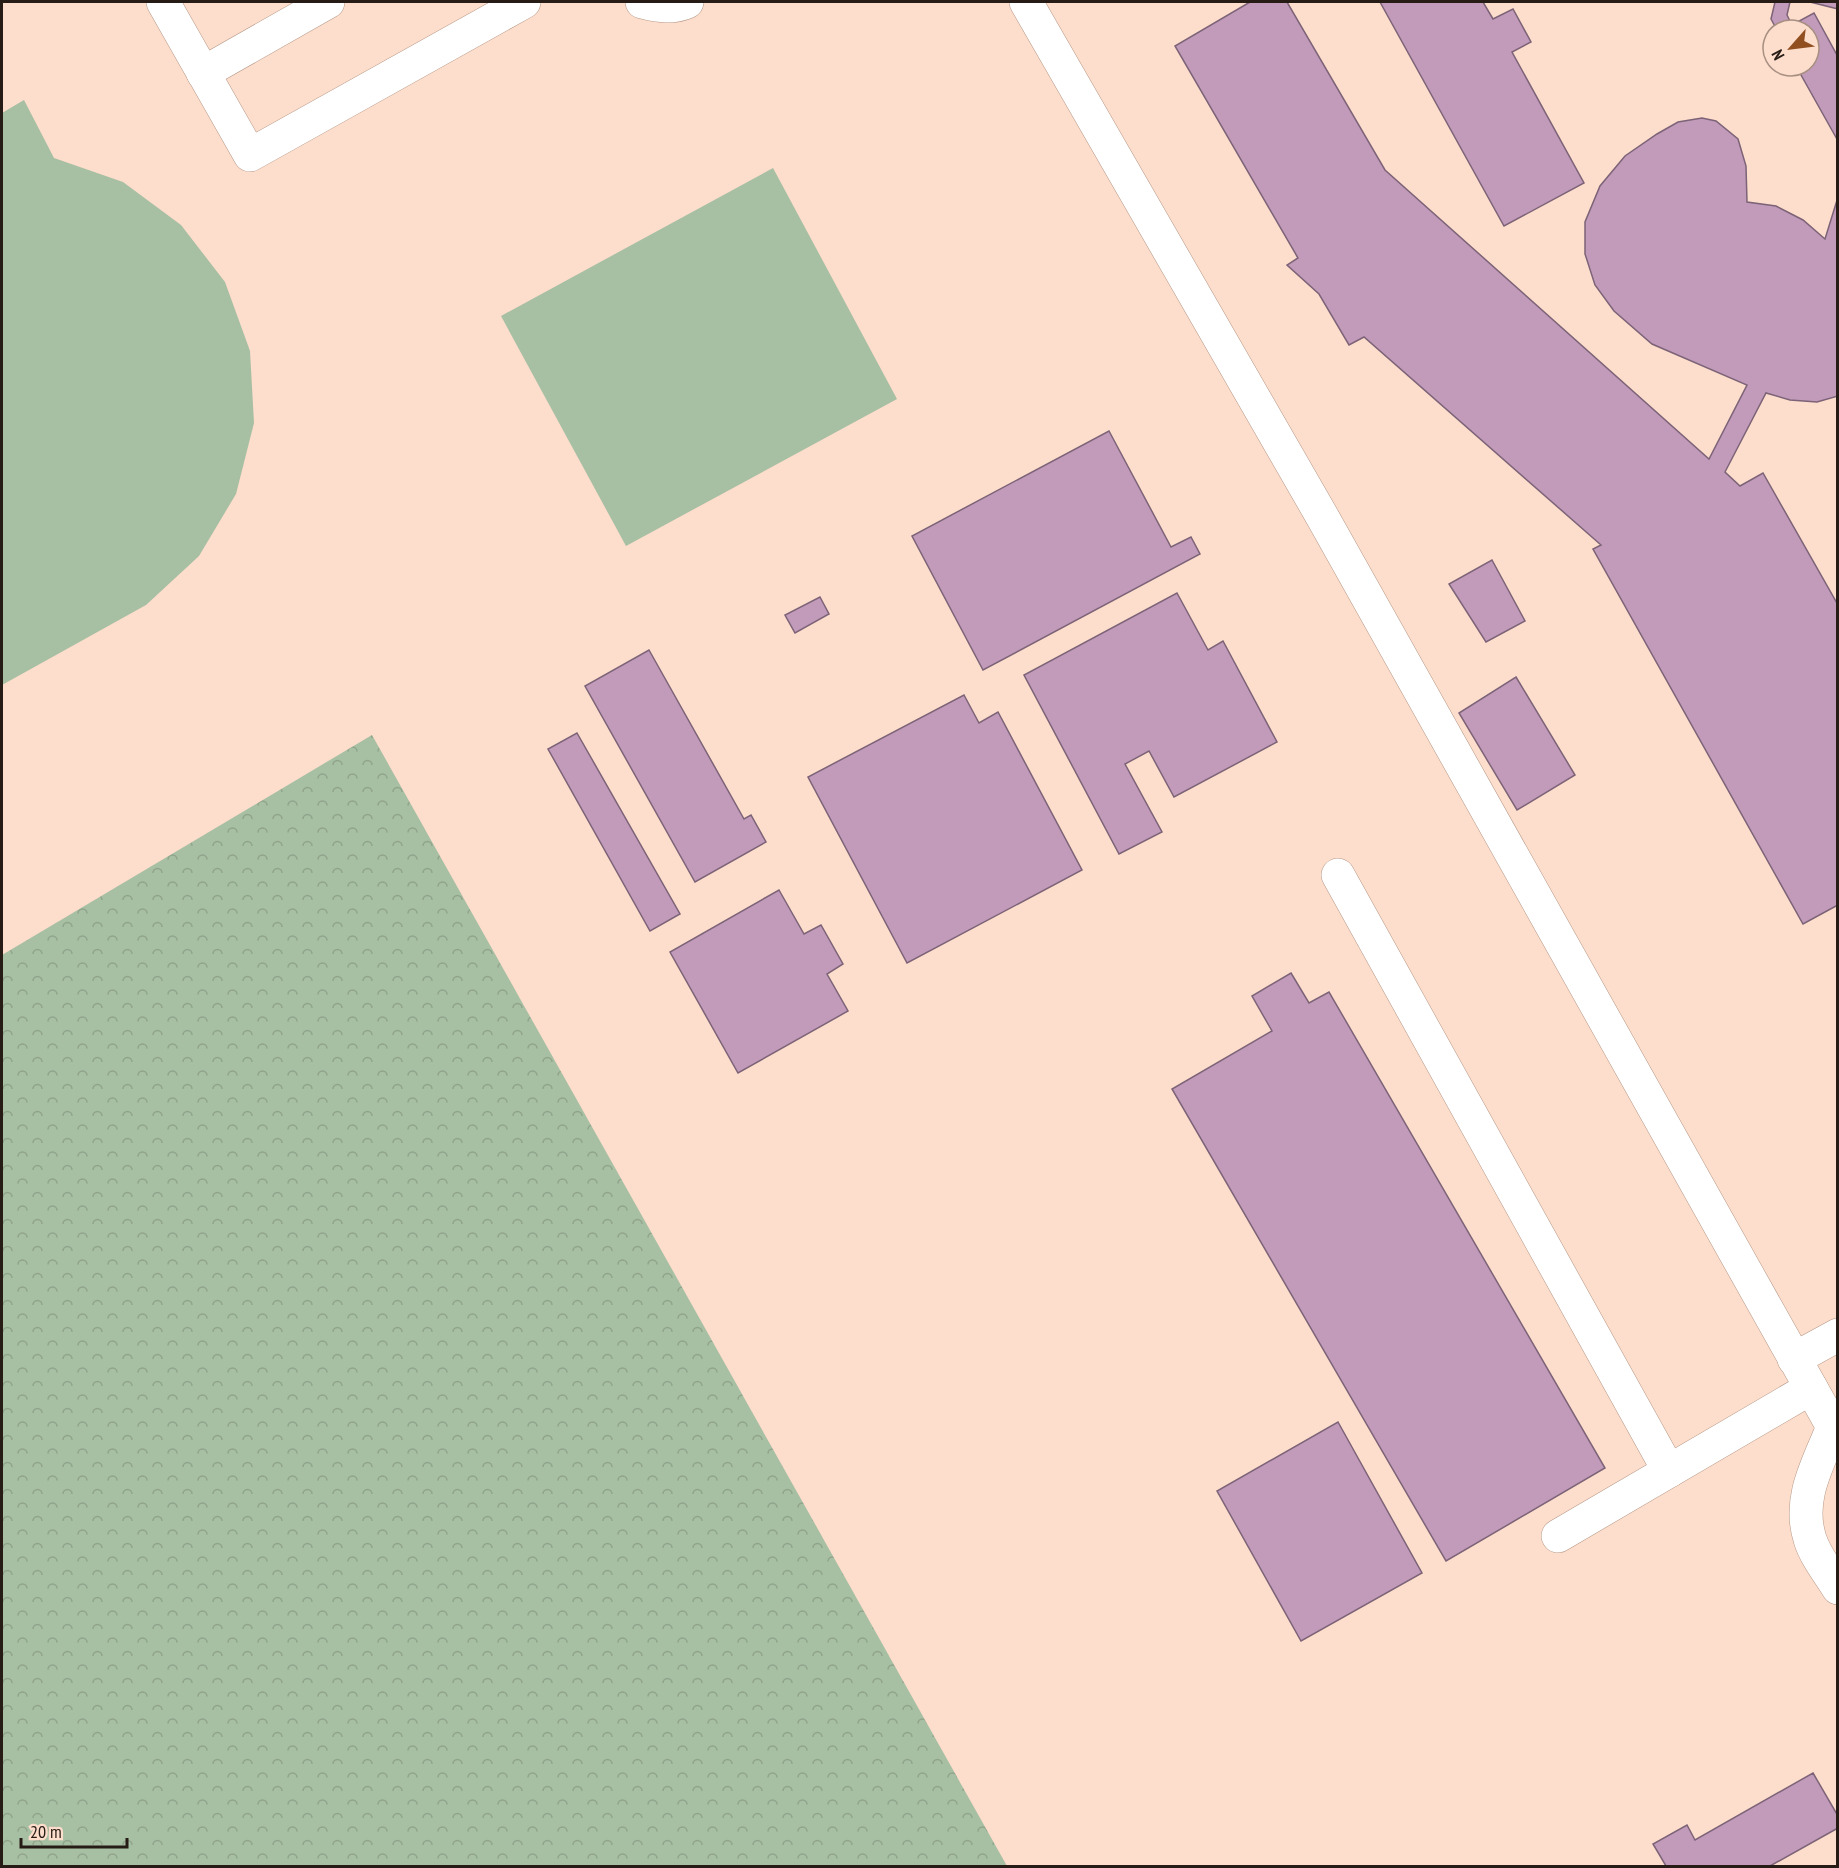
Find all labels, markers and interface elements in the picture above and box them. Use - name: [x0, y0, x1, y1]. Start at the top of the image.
- north arrow: [1761, 18, 1821, 78]
- text: N: [1767, 47, 1789, 64]
- scale bar: [21, 1811, 128, 1849]
- text: 20 m: [30, 1820, 62, 1843]

